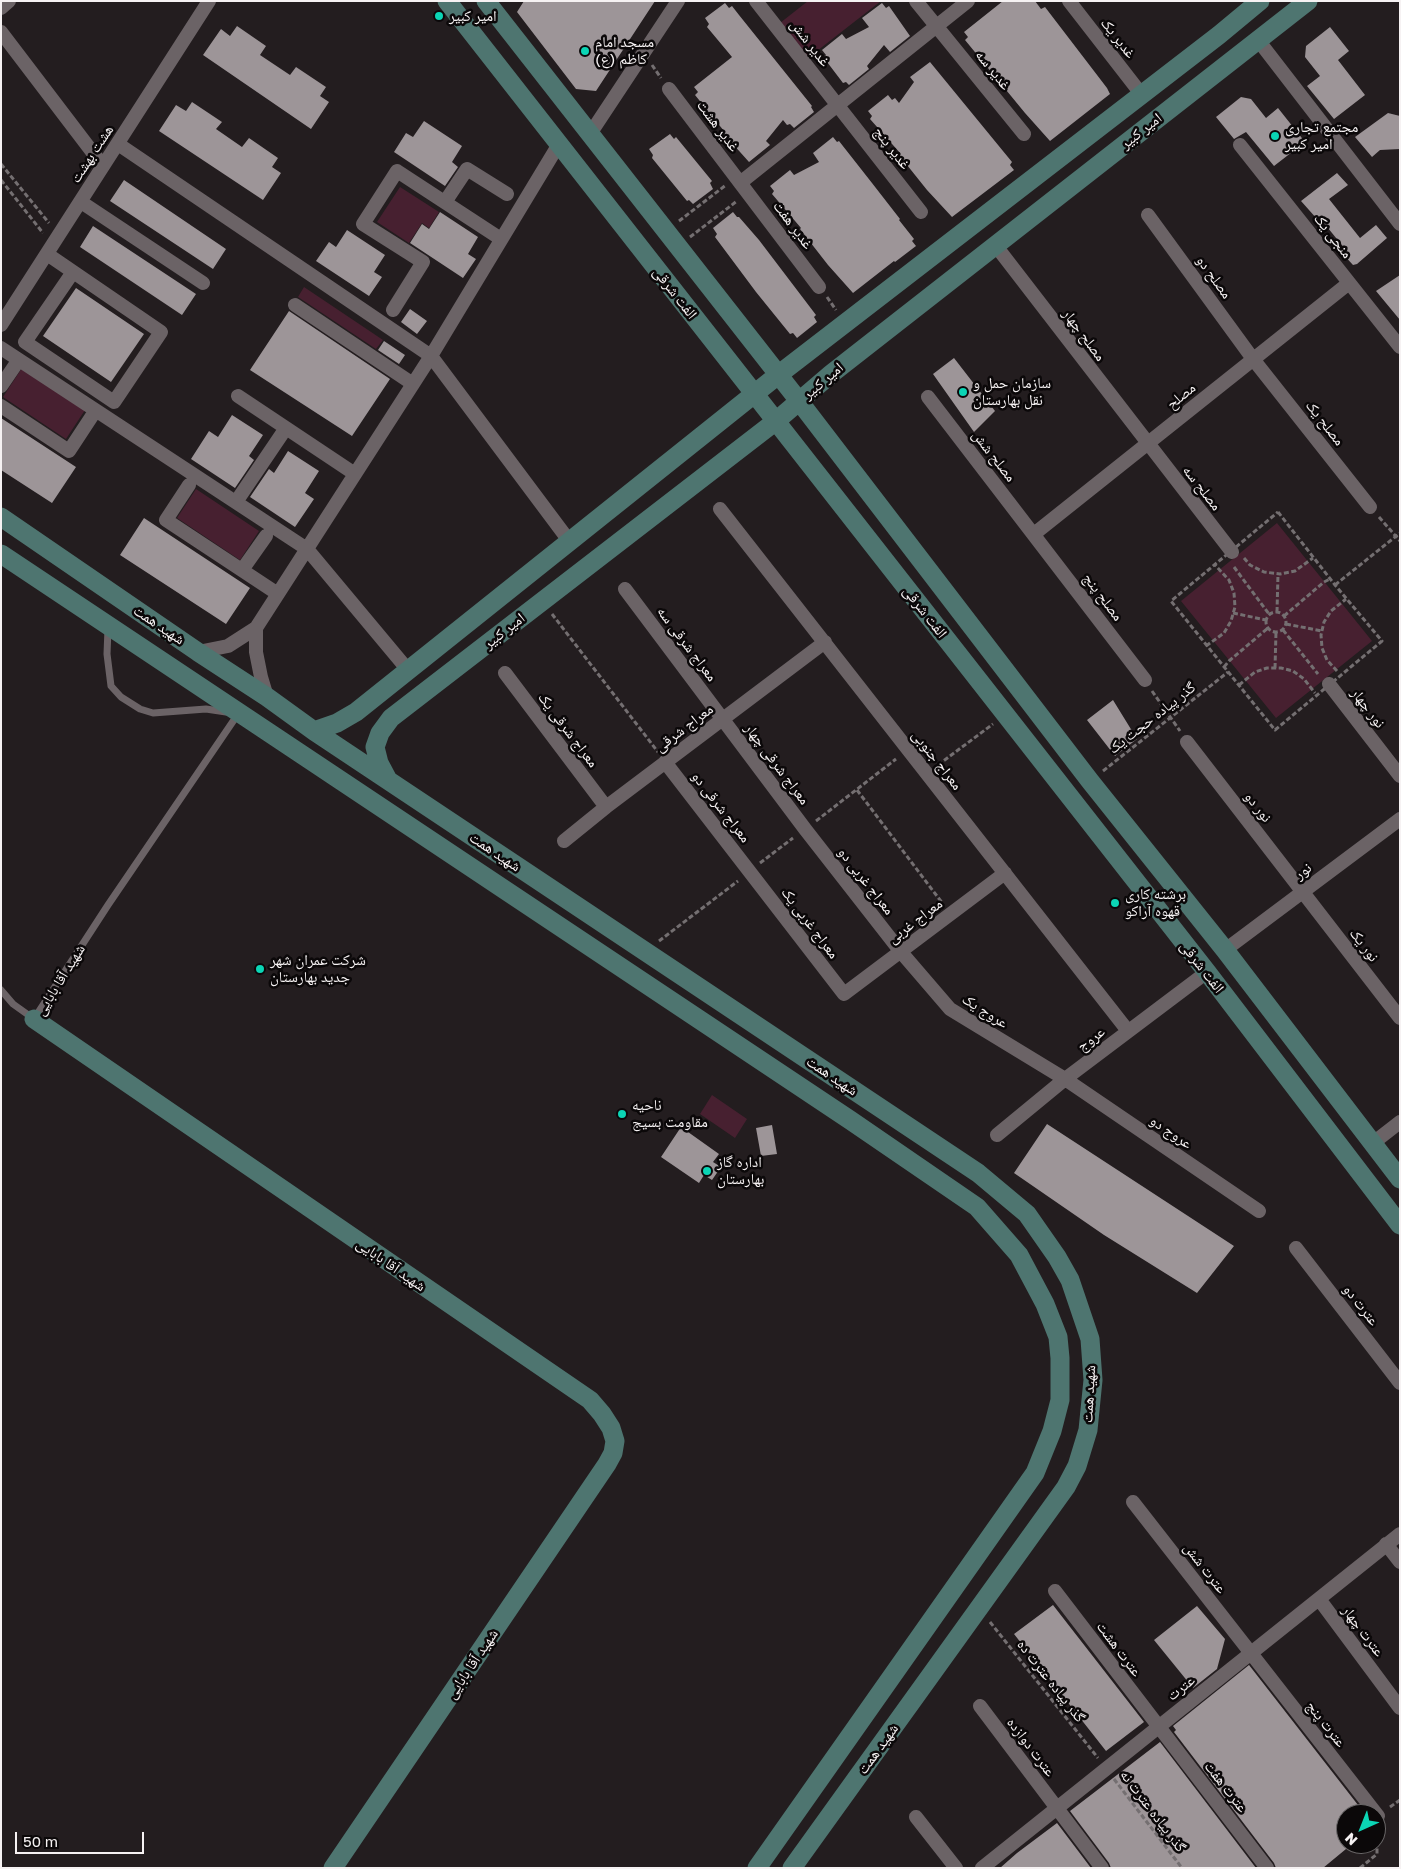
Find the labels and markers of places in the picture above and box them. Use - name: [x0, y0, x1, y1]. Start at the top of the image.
- place label: امیر کبیر: [449, 7, 497, 25]
- marker: امیر کبیر: [433, 10, 445, 22]
- place label: مسجد امام کاظم (ع): [595, 33, 654, 68]
- marker: مسجد امام کاظم (ع): [579, 45, 591, 57]
- place label: مجتمع تجاری امیر کبیر: [1285, 118, 1358, 153]
- marker: مجتمع تجاری امیر کبیر: [1269, 130, 1281, 142]
- place label: سازمان حمل و نقل بهارستان: [973, 374, 1051, 409]
- marker: سازمان حمل و نقل بهارستان: [957, 386, 969, 398]
- place label: برشته کاری قهوه آراکو: [1125, 885, 1186, 920]
- marker: برشته کاری قهوه آراکو: [1109, 897, 1121, 909]
- place label: شرکت عمران شهر جدید بهارستان: [270, 951, 366, 986]
- marker: شرکت عمران شهر جدید بهارستان: [254, 963, 266, 975]
- place label: ناحیه مقاومت بسیج: [632, 1096, 708, 1131]
- marker: ناحیه مقاومت بسیج: [616, 1108, 628, 1120]
- place label: اداره گاز بهارستان: [717, 1153, 764, 1188]
- marker: اداره گاز بهارستان: [701, 1165, 713, 1177]

